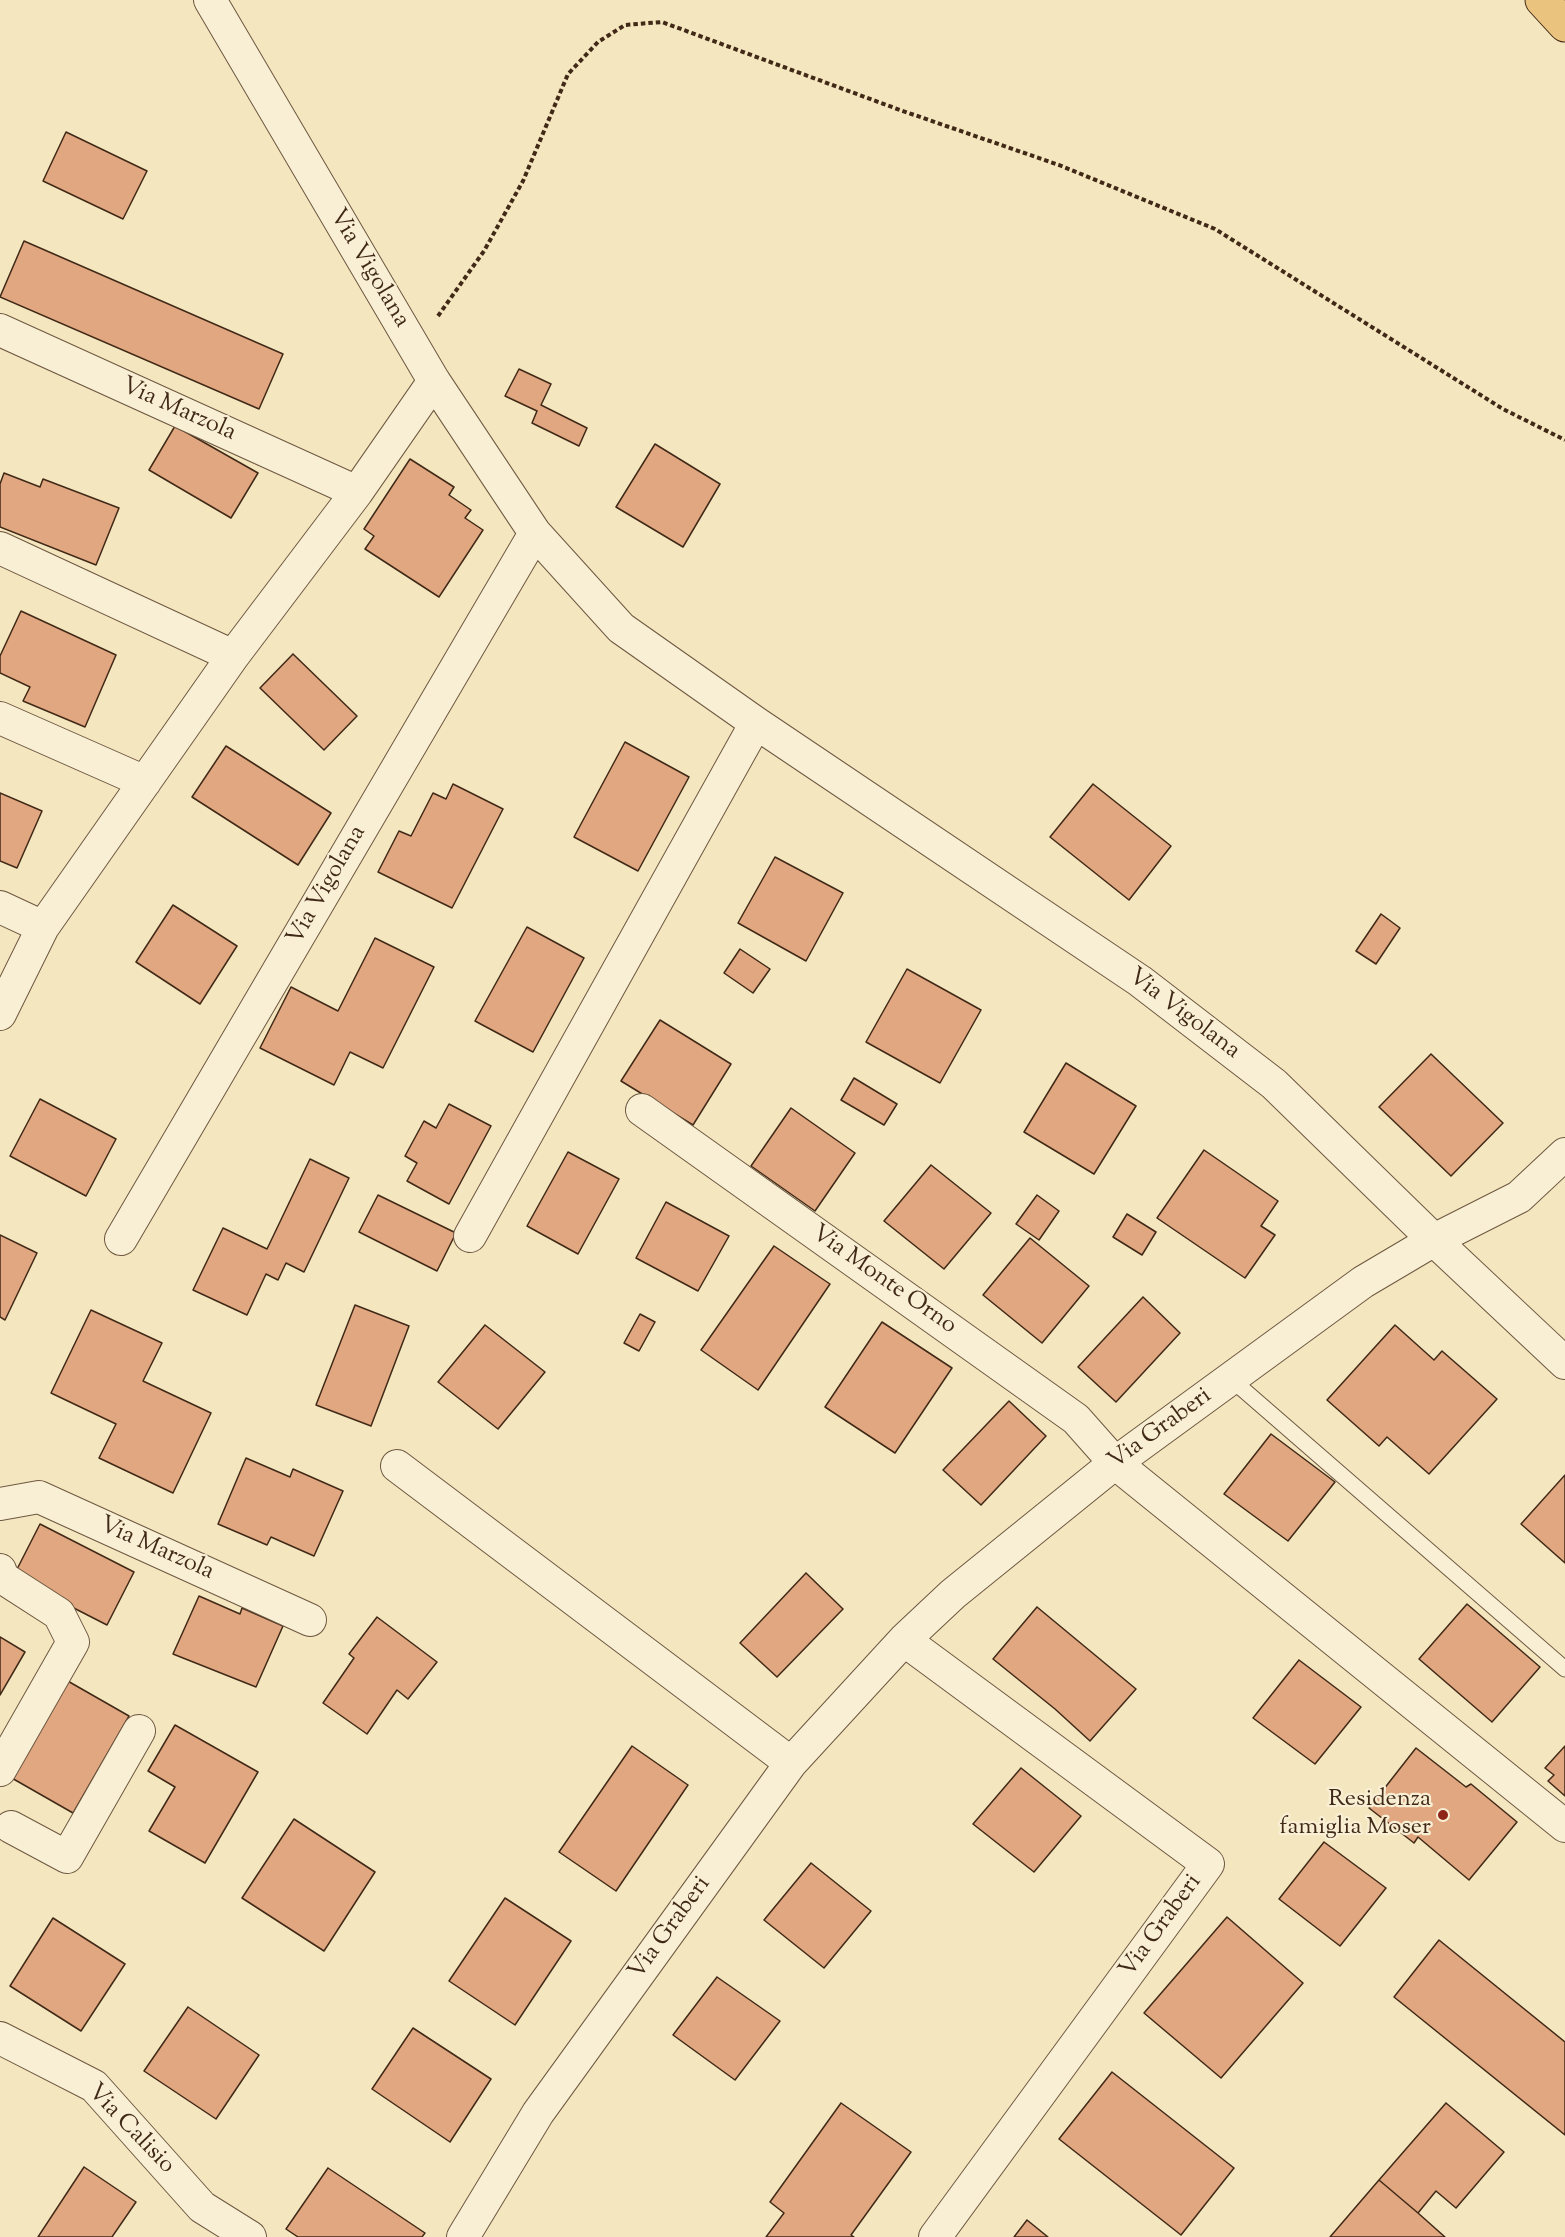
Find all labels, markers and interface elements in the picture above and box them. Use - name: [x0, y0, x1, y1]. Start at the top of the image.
- street label: Via Vigolana: [321, 204, 415, 334]
- street label: Via Marzola: [116, 373, 240, 449]
- street label: Via Vigolana: [282, 821, 374, 951]
- street label: Via Vigolana: [1121, 963, 1245, 1067]
- street label: Via Monte Orno: [805, 1220, 961, 1342]
- street label: Via Graberi: [1104, 1383, 1218, 1477]
- street label: Via Marzola: [94, 1512, 218, 1588]
- place label: Residenza famiglia Moser: [1279, 1787, 1431, 1843]
- marker: Residenza famiglia Moser: [1436, 1808, 1450, 1822]
- street label: Via Graberi: [1115, 1870, 1209, 1984]
- street label: Via Graberi: [624, 1872, 718, 1986]
- street label: Via Calisio: [80, 2079, 180, 2181]

